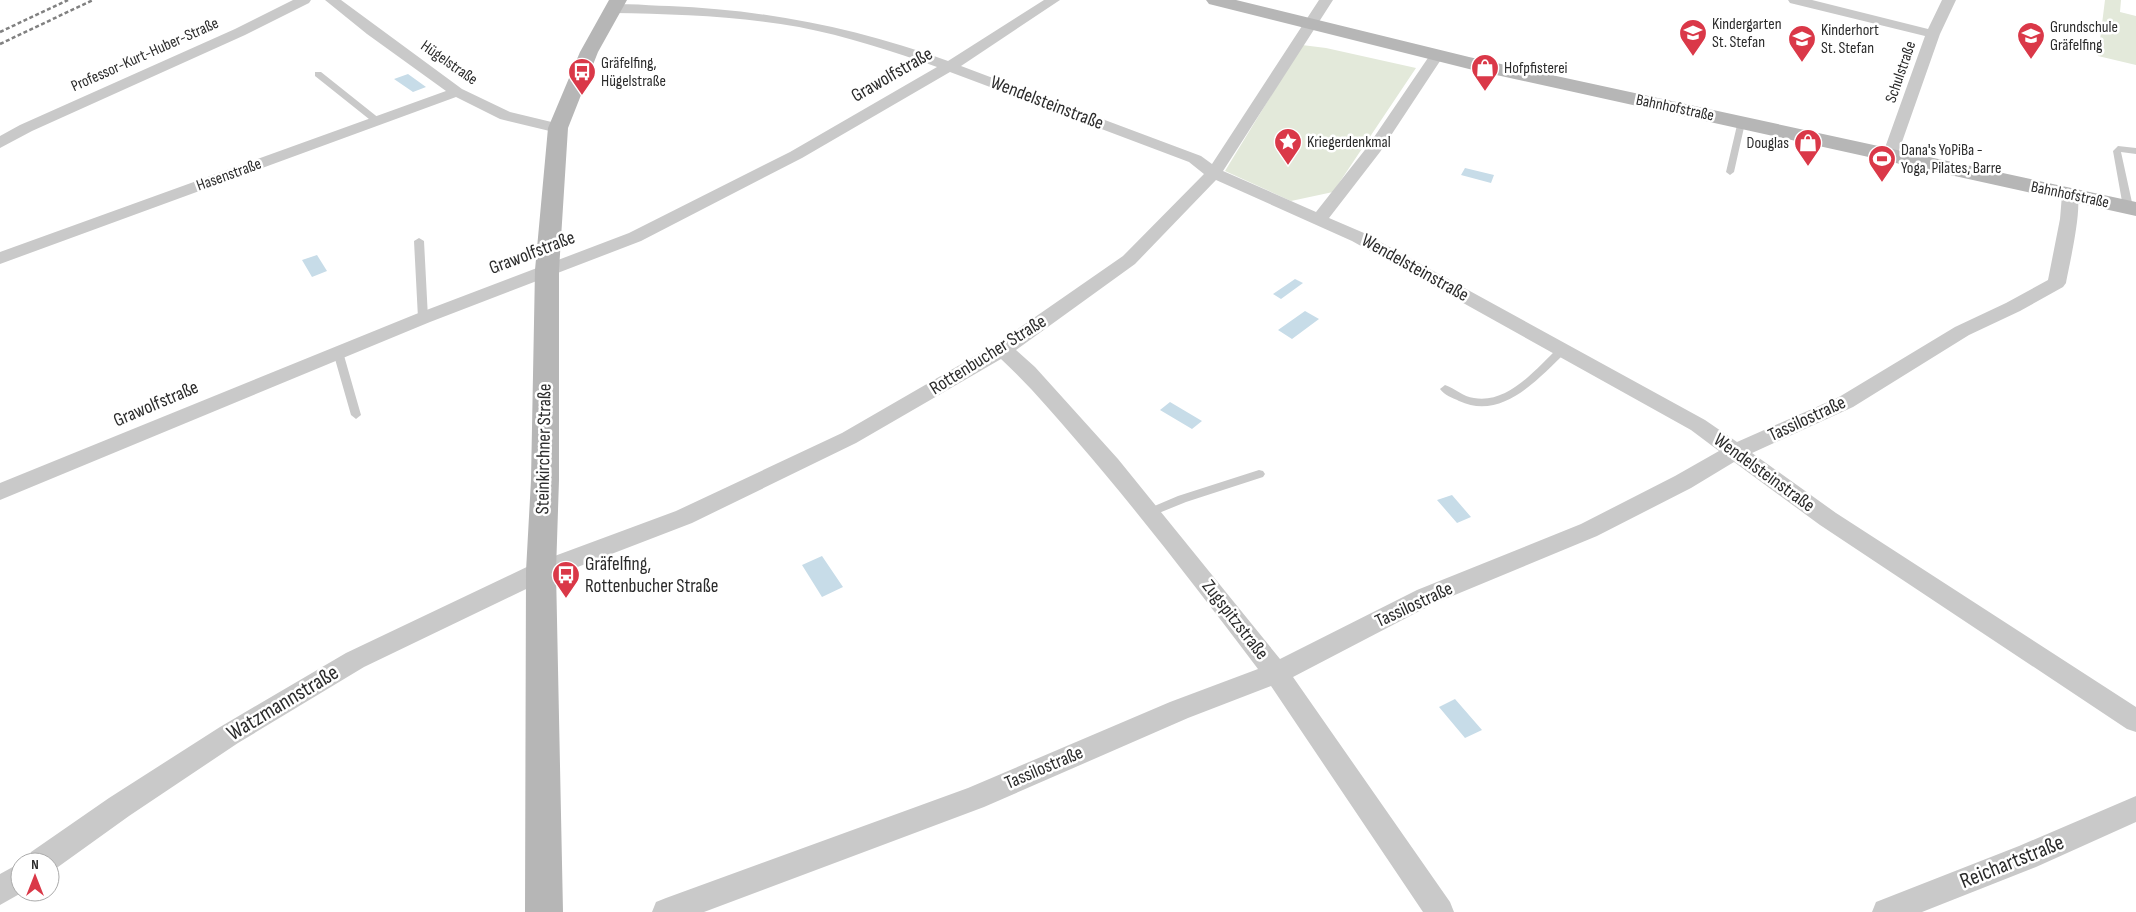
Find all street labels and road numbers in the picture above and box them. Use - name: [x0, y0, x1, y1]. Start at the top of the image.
- street label: Professor-Kurt-Huber-Straße: [68, 14, 222, 96]
- street label: Hügelstraße: [417, 37, 481, 89]
- street label: Schulstraße: [1882, 39, 1920, 105]
- street label: Grawolfstraße: [847, 43, 937, 107]
- street label: Wendelsteinstraße: [987, 71, 1107, 135]
- street label: Bahnhofstraße: [1634, 90, 1716, 126]
- street label: Hasenstraße: [194, 155, 264, 195]
- street label: Bahnhofstraße: [2029, 177, 2111, 213]
- street label: Grawolfstraße: [486, 226, 578, 280]
- street label: Wendelsteinstraße: [1357, 229, 1473, 307]
- street label: Rottenbucher Straße: [925, 310, 1051, 400]
- street label: Grawolfstraße: [110, 376, 202, 432]
- street label: Steinkirchner Straße: [531, 383, 557, 515]
- street label: Tassilostraße: [1765, 391, 1849, 447]
- street label: Wendelsteinstraße: [1709, 429, 1819, 517]
- street label: Zugspitzstraße: [1197, 576, 1273, 664]
- street label: Tassilostraße: [1372, 577, 1456, 633]
- street label: Watzmannstraße: [222, 659, 344, 747]
- street label: Tassilostraße: [1001, 741, 1087, 795]
- street label: Reichartstraße: [1956, 829, 2068, 895]

